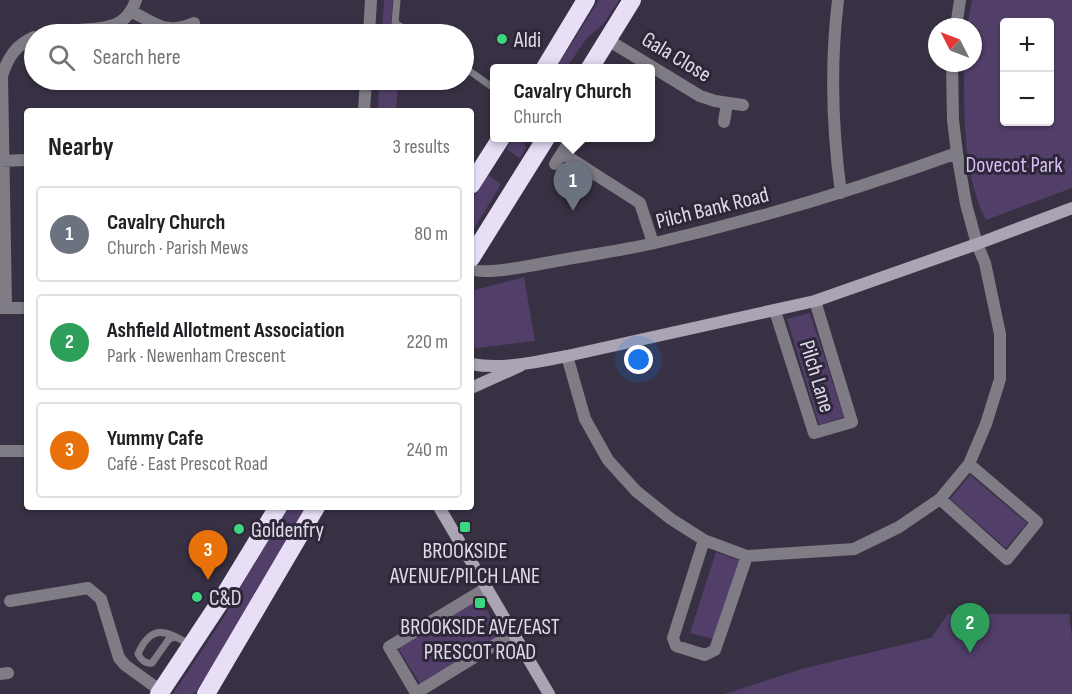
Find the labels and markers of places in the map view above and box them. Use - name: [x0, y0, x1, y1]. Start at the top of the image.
- place label: Aldi: [513, 27, 541, 54]
- marker: Aldi: [495, 32, 509, 46]
- pin: 1: [554, 162, 592, 211]
- place label: Goldenfry: [251, 517, 325, 544]
- marker: BROOKSIDE AVENUE/PILCH LANE: [458, 520, 472, 534]
- marker: Goldenfry: [232, 522, 246, 536]
- pin: 3: [188, 530, 228, 580]
- place label: BROOKSIDE AVENUE/PILCH LANE: [389, 538, 540, 590]
- place label: C&D: [209, 585, 242, 612]
- marker: C&D: [190, 590, 204, 604]
- marker: BROOKSIDE AVE/EAST PRESCOT ROAD: [473, 596, 487, 610]
- pin: 2: [950, 604, 990, 653]
- place label: BROOKSIDE AVE/EAST PRESCOT ROAD: [400, 614, 560, 666]

